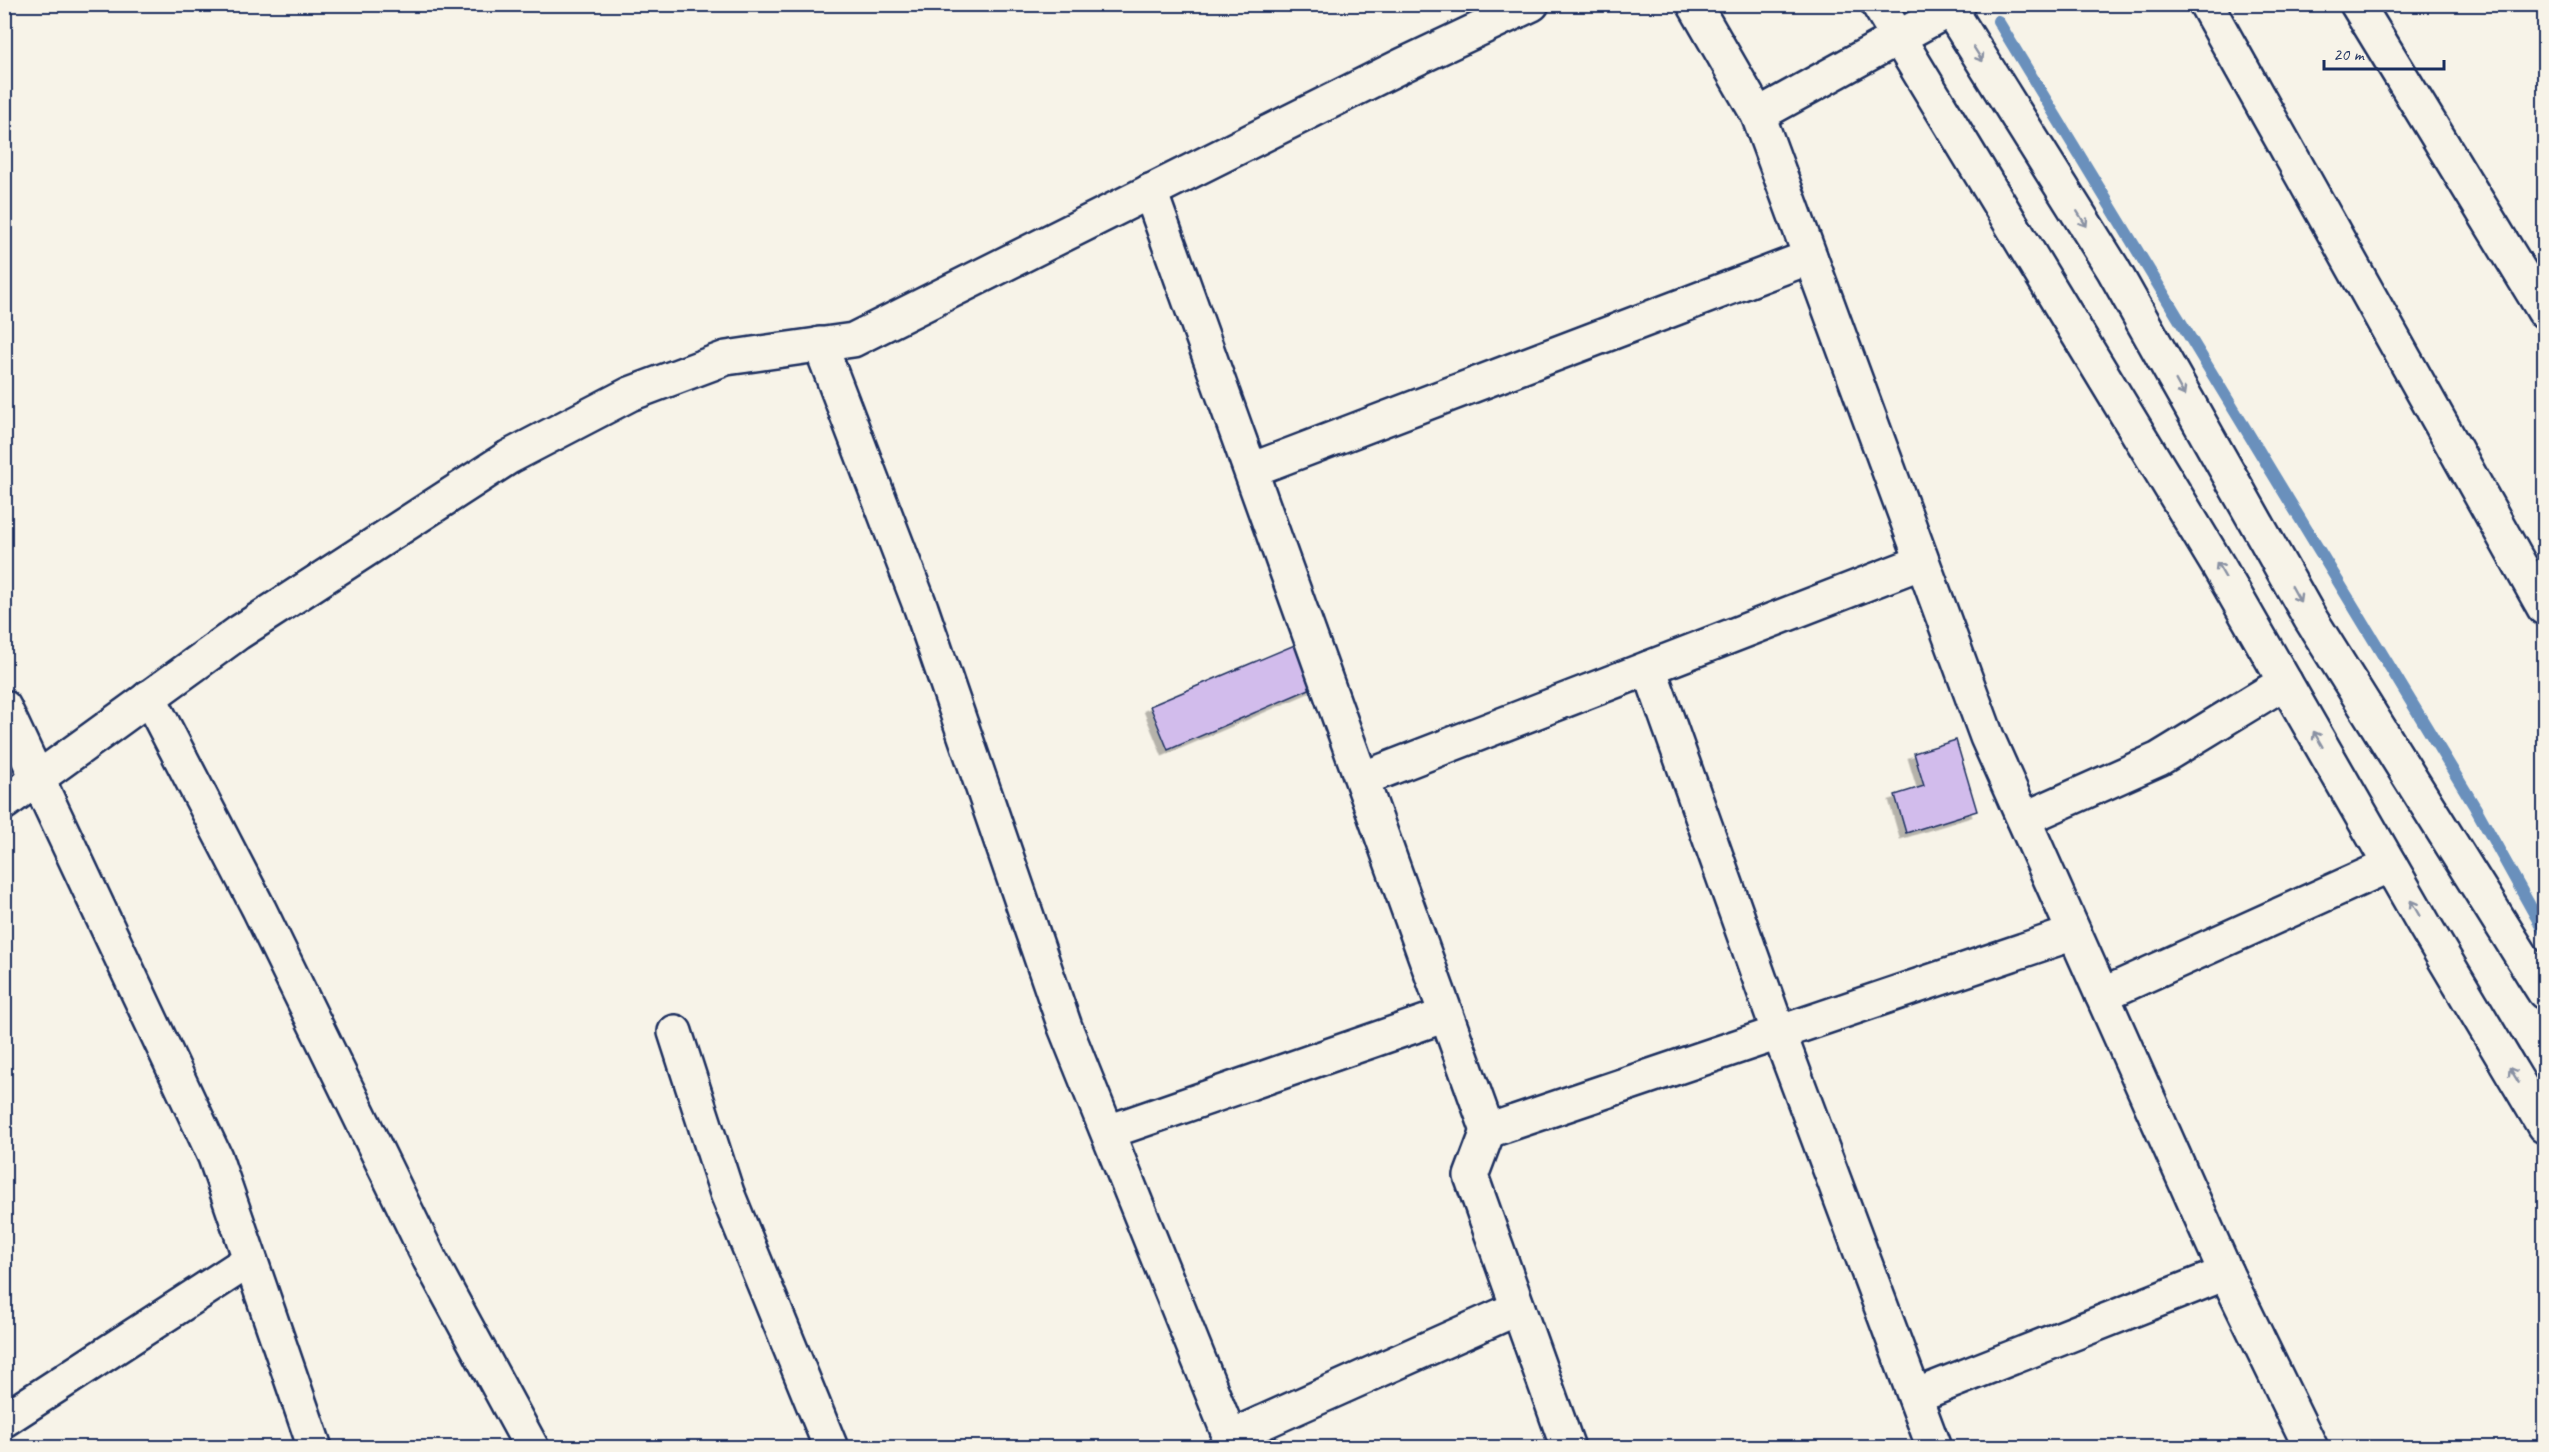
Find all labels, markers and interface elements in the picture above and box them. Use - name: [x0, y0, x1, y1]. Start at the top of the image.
- scale bar: [2324, 33, 2444, 71]
- text: 20 m: [2333, 43, 2366, 65]
- one-way arrow: [1972, 45, 1984, 62]
- one-way arrow: [2076, 210, 2088, 227]
- one-way arrow: [2175, 378, 2186, 396]
- one-way arrow: [2214, 561, 2226, 578]
- one-way arrow: [2290, 585, 2302, 602]
- one-way arrow: [2311, 731, 2323, 748]
- one-way arrow: [2408, 900, 2420, 917]
- one-way arrow: [2508, 1067, 2520, 1084]

